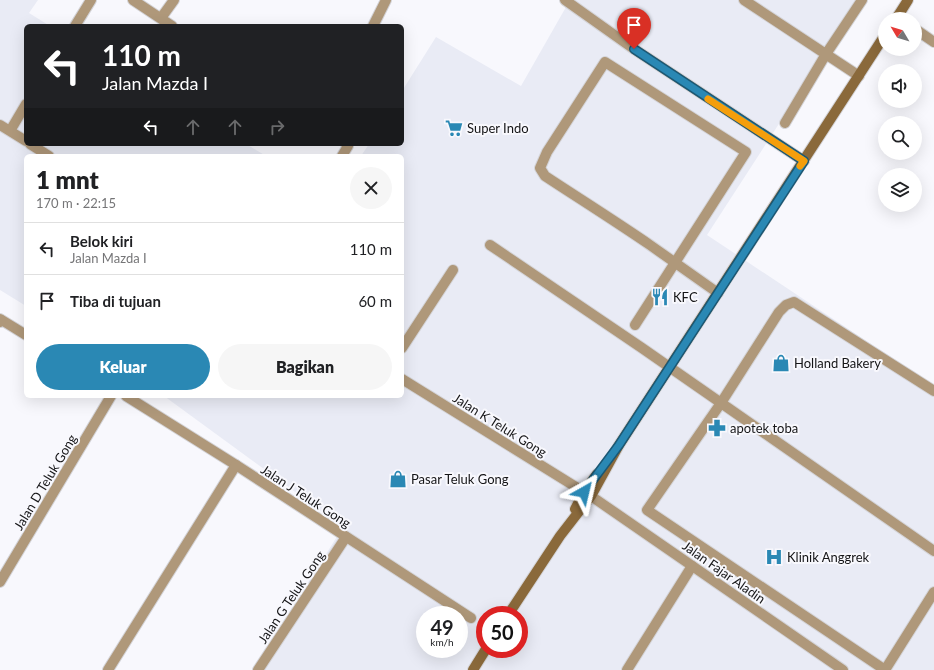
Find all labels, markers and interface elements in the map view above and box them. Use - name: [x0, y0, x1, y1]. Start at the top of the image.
- pin: [617, 8, 651, 49]
- north arrow: [878, 12, 922, 56]
- map controls: [878, 12, 922, 212]
- icon: arrive: [623, 14, 645, 36]
- text: 110 m: [102, 38, 181, 72]
- icon: left: [36, 40, 88, 92]
- button: sound: [878, 64, 922, 108]
- text: Jalan Mazda I: [102, 72, 208, 94]
- icon: left: [140, 116, 162, 138]
- icon: ahead: [182, 116, 204, 138]
- icon: ahead: [224, 116, 246, 138]
- icon: right: [266, 116, 288, 138]
- button: search: [878, 116, 922, 160]
- supermarket icon: Super Indo: [444, 118, 464, 138]
- place label: Super Indo: [467, 120, 529, 136]
- text: 1 mnt: [36, 165, 99, 194]
- button: close: [350, 167, 392, 209]
- button: layers: [878, 168, 922, 212]
- text: 170 m · 22:15: [36, 195, 116, 211]
- text: Belok kiri: [70, 232, 133, 250]
- icon: left: [36, 238, 58, 260]
- text: 110 m: [350, 240, 392, 258]
- text: Jalan Mazda I: [70, 250, 147, 266]
- restaurant icon: KFC: [650, 287, 670, 307]
- place label: KFC: [673, 289, 698, 305]
- icon: arrive: [36, 290, 58, 312]
- text: Tiba di tujuan: [70, 292, 161, 310]
- text: 60 m: [358, 292, 392, 310]
- button: Keluar: [36, 344, 210, 390]
- button: Bagikan: [218, 344, 392, 390]
- shop icon: Holland Bakery: [771, 353, 791, 373]
- place label: Holland Bakery: [794, 355, 881, 371]
- street label: Jalan K Teluk Gong: [450, 390, 550, 460]
- pharmacy icon: apotek toba: [707, 418, 727, 438]
- place label: apotek toba: [730, 420, 798, 436]
- street label: Jalan D Teluk Gong: [10, 431, 80, 533]
- street label: Jalan J Teluk Gong: [258, 461, 354, 531]
- shop icon: Pasar Teluk Gong: [388, 469, 408, 489]
- place label: Pasar Teluk Gong: [411, 471, 509, 487]
- position arrow: [563, 471, 605, 513]
- street label: Jalan Fajar Aladin: [679, 537, 769, 607]
- street label: Jalan G Teluk Gong: [254, 547, 328, 646]
- hospital icon: Klinik Anggrek: [764, 547, 784, 567]
- place label: Klinik Anggrek: [787, 549, 870, 565]
- speed limit sign: 50: [476, 606, 528, 658]
- text: 49: [430, 615, 454, 639]
- text: km/h: [430, 636, 454, 648]

